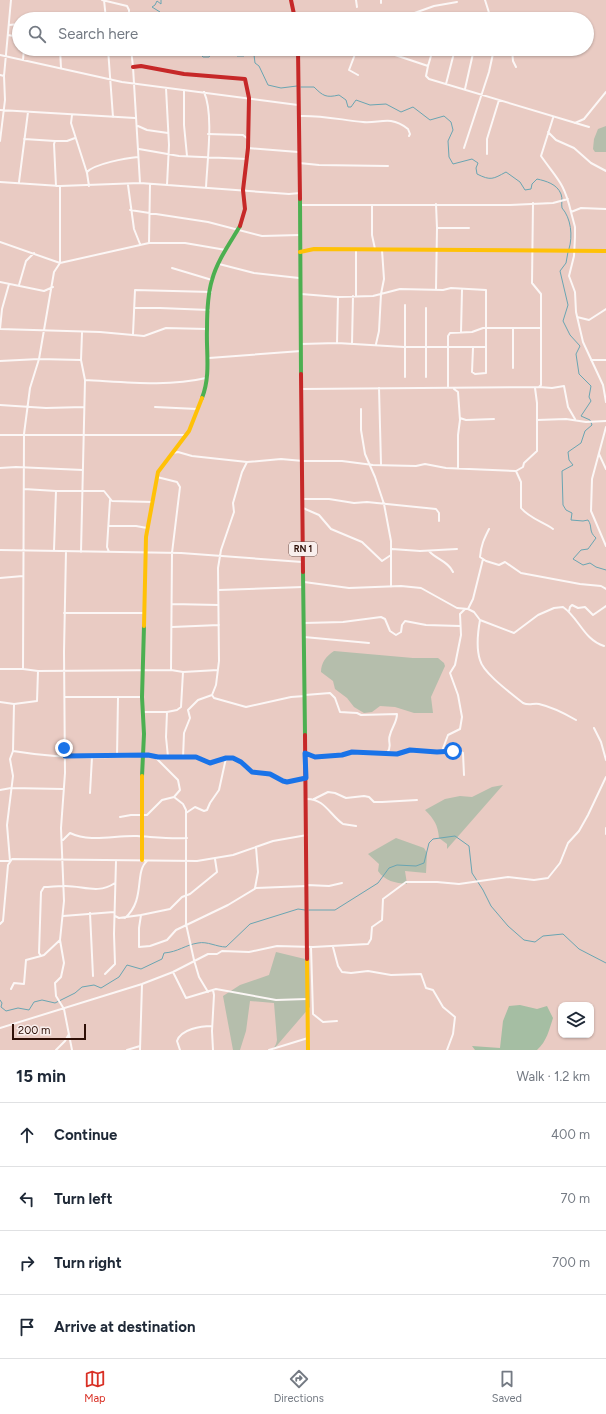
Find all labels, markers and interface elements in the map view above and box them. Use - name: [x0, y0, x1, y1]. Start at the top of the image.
- search box: [12, 12, 594, 56]
- icon: search: [26, 23, 48, 45]
- text: Search here: [58, 25, 138, 43]
- road number: RN 1: [289, 542, 317, 556]
- route end: [55, 739, 73, 757]
- route start: [444, 742, 462, 760]
- map controls: [558, 1002, 594, 1038]
- button: layers: [558, 1002, 594, 1038]
- scale bar: [12, 1022, 86, 1041]
- text: 200 m: [18, 1024, 50, 1037]
- text: 15 min: [16, 1066, 66, 1086]
- text: Walk · 1.2 km: [517, 1069, 590, 1084]
- icon: ahead: [16, 1124, 38, 1146]
- text: Continue: [54, 1126, 117, 1144]
- text: 400 m: [551, 1127, 590, 1142]
- icon: left: [16, 1188, 38, 1210]
- text: Turn left: [54, 1190, 112, 1208]
- text: 70 m: [560, 1191, 590, 1206]
- icon: right: [16, 1252, 38, 1274]
- text: Turn right: [54, 1254, 122, 1272]
- text: 700 m: [552, 1255, 590, 1270]
- icon: arrive: [16, 1316, 38, 1338]
- text: Arrive at destination: [54, 1318, 195, 1336]
- tab: Map: [84, 1368, 106, 1405]
- tab: Directions: [274, 1368, 324, 1405]
- tab: Saved: [492, 1368, 522, 1405]

